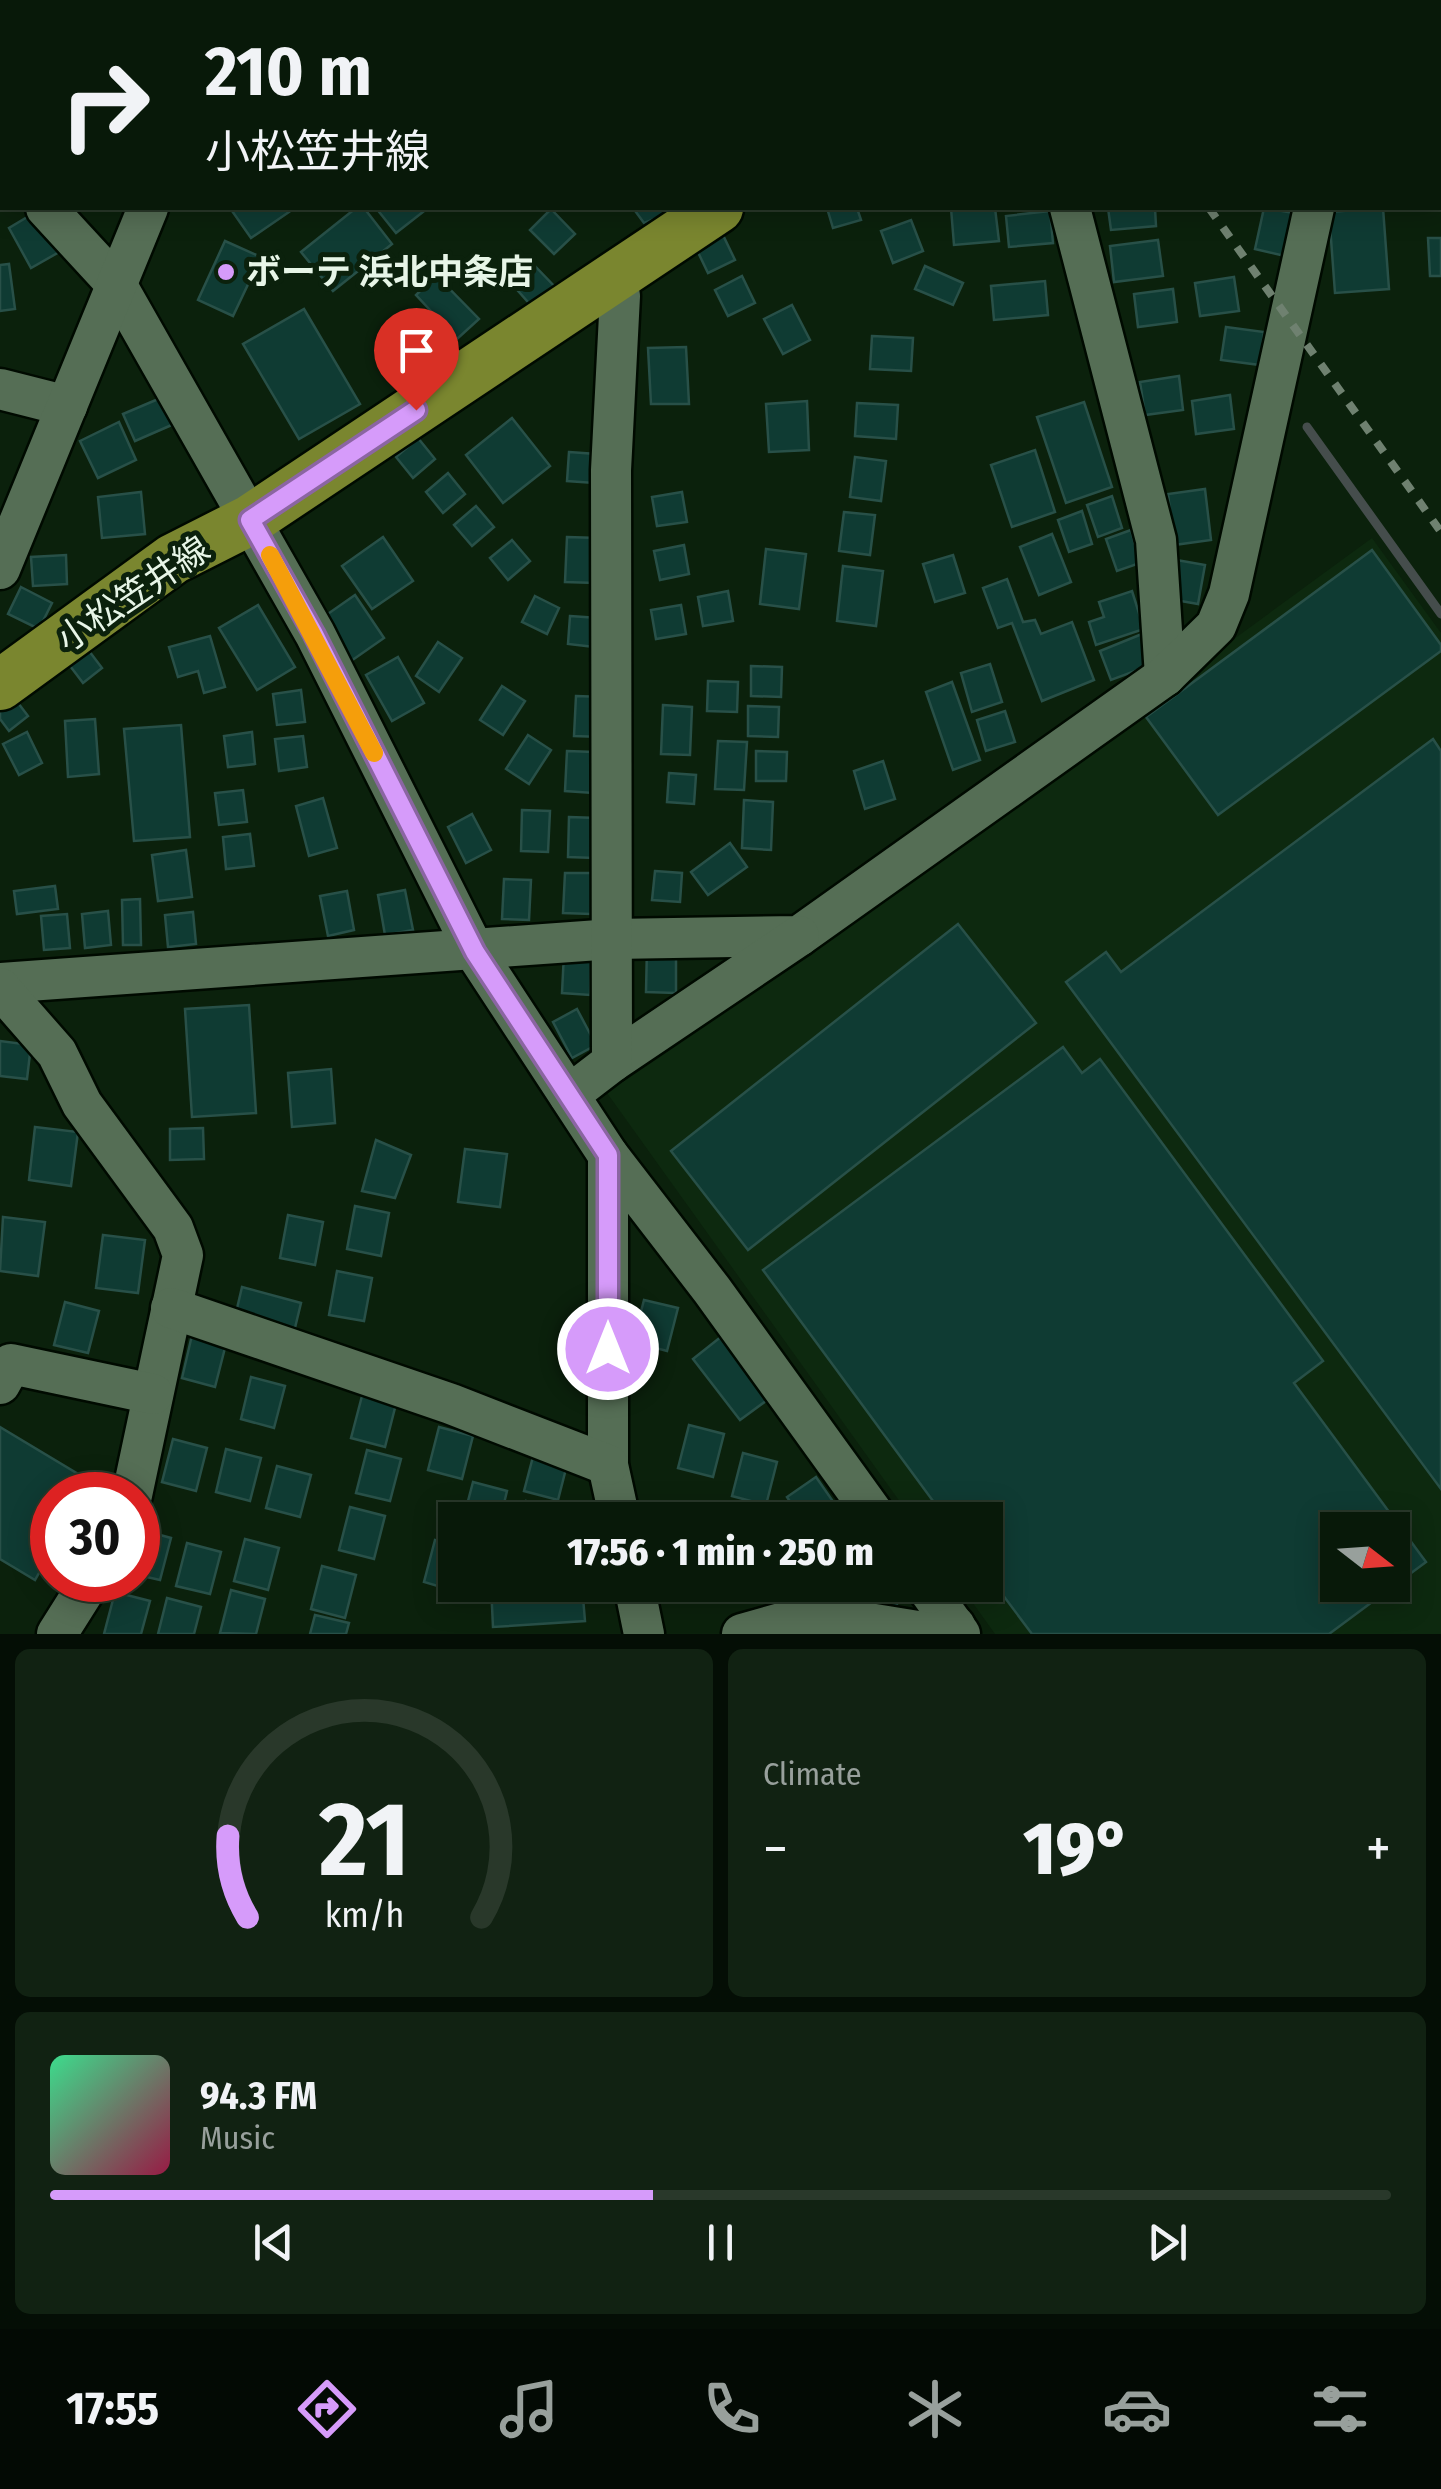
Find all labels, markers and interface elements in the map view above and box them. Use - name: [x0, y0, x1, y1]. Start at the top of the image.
- text: 210 m: [205, 30, 372, 114]
- icon: right: [40, 40, 170, 170]
- text: 小松笠井線: [205, 125, 430, 179]
- place label: ボーテ 浜北中条店: [246, 251, 533, 293]
- marker: ボーテ 浜北中条店: [215, 261, 237, 283]
- pin: [374, 308, 459, 411]
- icon: arrive: [389, 323, 444, 378]
- street label: 小松笠井線: [49, 528, 217, 660]
- position arrow: [556, 1297, 660, 1401]
- speed limit sign: 30: [30, 1472, 160, 1602]
- north arrow: [1320, 1512, 1410, 1602]
- map controls: [1320, 1512, 1410, 1602]
- text: 17:56 · 1 min · 250 m: [567, 1529, 874, 1575]
- text: Climate: [763, 1755, 862, 1793]
- text: 21: [318, 1778, 409, 1903]
- text: 19°: [1023, 1804, 1130, 1894]
- text: −: [763, 1816, 788, 1882]
- text: +: [1366, 1816, 1391, 1882]
- text: km/h: [324, 1894, 404, 1936]
- text: 94.3 FM: [200, 2073, 317, 2119]
- text: Music: [200, 2119, 275, 2157]
- icon: previous: [246, 2215, 301, 2270]
- icon: pause: [693, 2215, 748, 2270]
- icon: next: [1140, 2215, 1195, 2270]
- icon: directions: [292, 2374, 362, 2444]
- icon: music: [494, 2374, 564, 2444]
- icon: phone: [697, 2374, 767, 2444]
- icon: climate: [900, 2374, 970, 2444]
- icon: car: [1102, 2374, 1172, 2444]
- icon: filters: [1305, 2374, 1375, 2444]
- text: 17:55: [66, 2382, 159, 2436]

